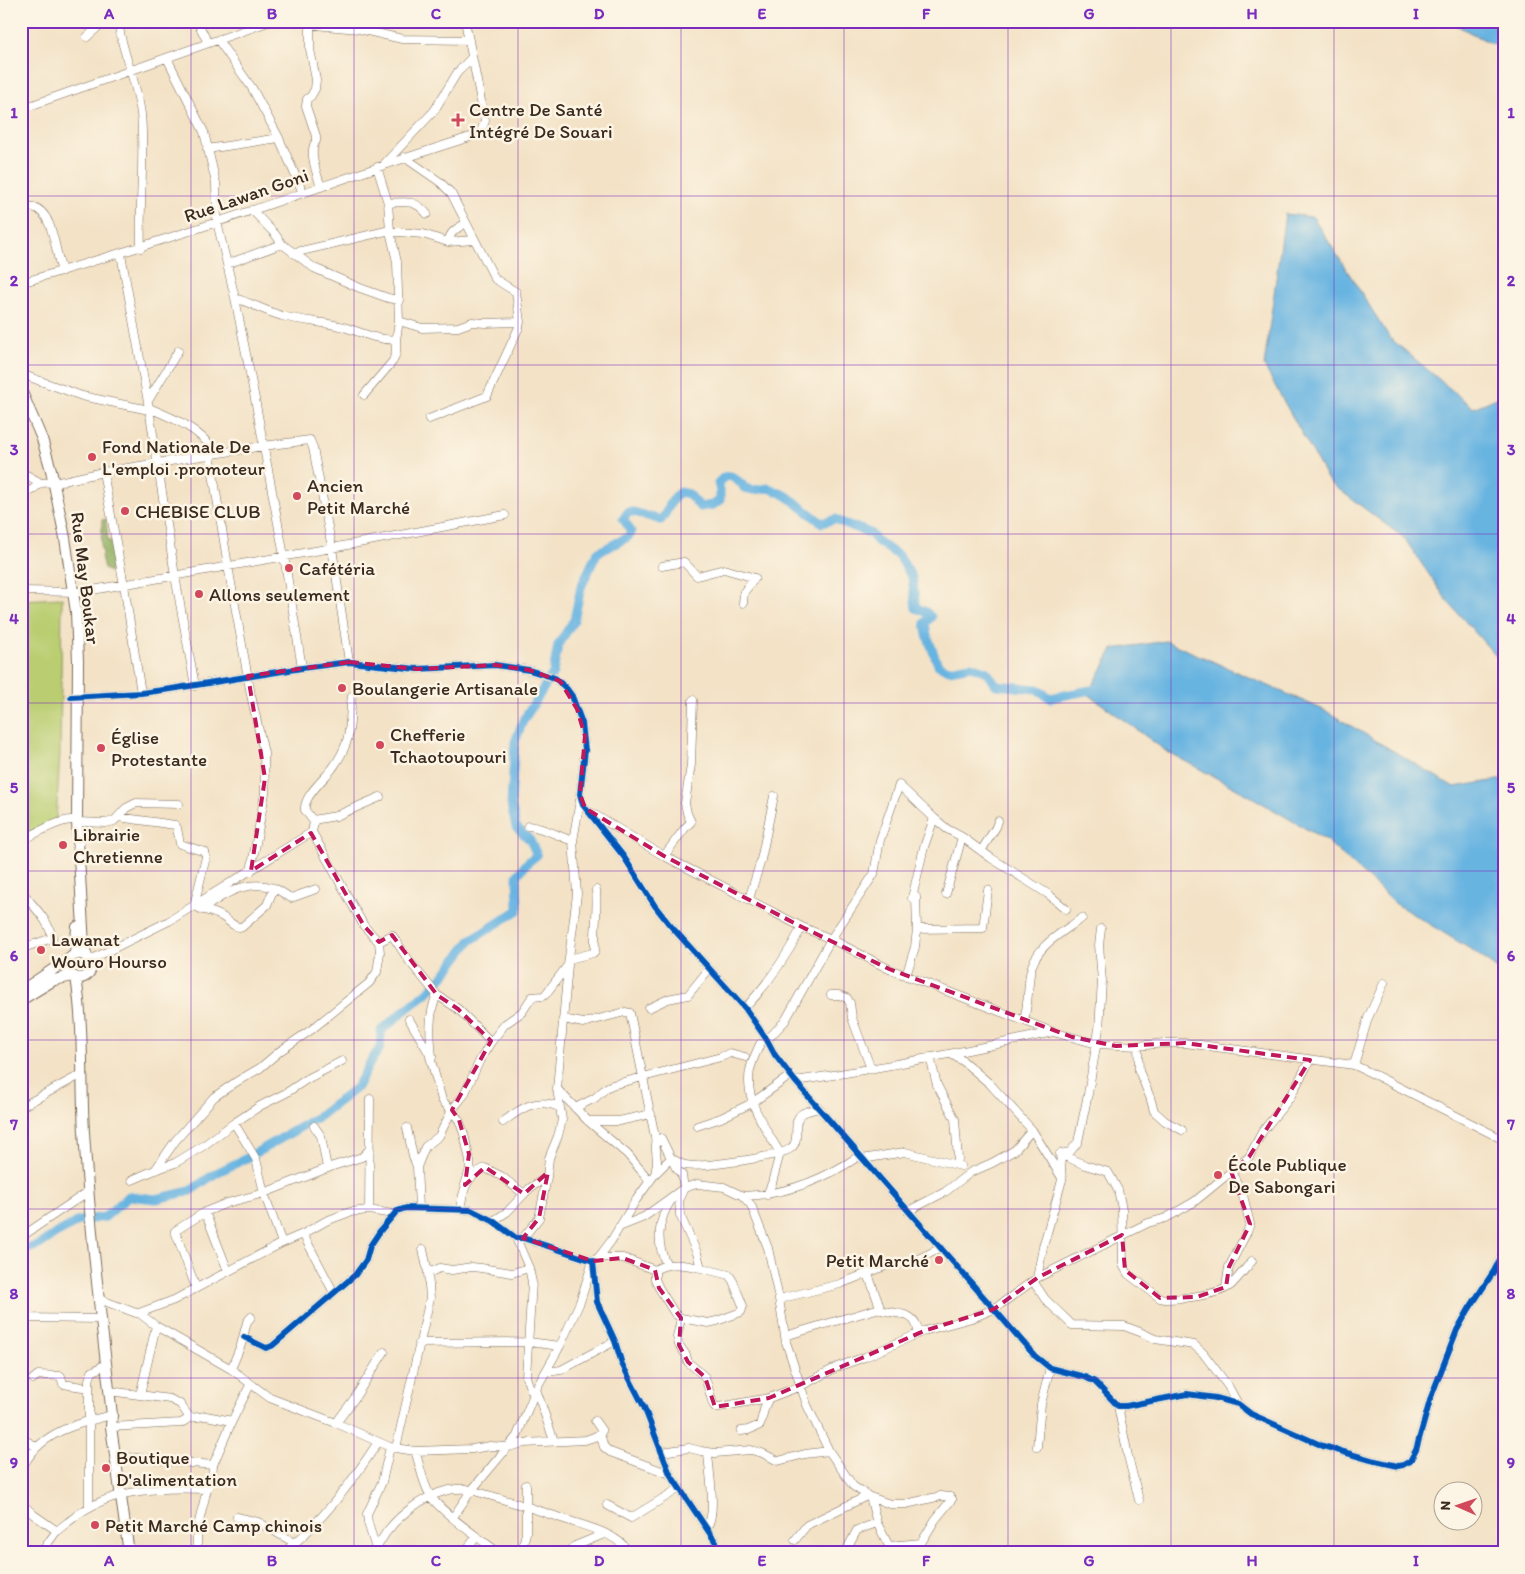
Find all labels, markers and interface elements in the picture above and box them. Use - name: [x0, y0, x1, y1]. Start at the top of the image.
- text: A: [103, 4, 115, 23]
- text: B: [267, 4, 278, 23]
- text: C: [431, 4, 442, 23]
- text: D: [594, 4, 605, 23]
- text: E: [758, 4, 767, 23]
- text: F: [922, 4, 931, 23]
- text: G: [1083, 4, 1095, 23]
- text: H: [1246, 4, 1258, 23]
- text: I: [1413, 4, 1419, 23]
- place label: Centre De Santé Intégré De Souari: [469, 98, 613, 143]
- text: 1: [10, 103, 18, 122]
- text: 1: [1507, 103, 1515, 122]
- marker: Centre De Santé Intégré De Souari: [451, 113, 465, 127]
- street label: Rue Lawan Goni: [181, 163, 311, 228]
- text: 2: [10, 271, 19, 290]
- text: 2: [1507, 271, 1516, 290]
- place label: Fond Nationale De L'emploi .promoteur: [102, 435, 266, 480]
- text: 3: [10, 440, 19, 459]
- text: 3: [1507, 440, 1516, 459]
- marker: Fond Nationale De L'emploi .promoteur: [86, 451, 98, 463]
- place label: Ancien Petit Marché: [307, 474, 410, 519]
- marker: Ancien Petit Marché: [291, 490, 303, 502]
- place label: CHEBISE CLUB: [135, 500, 260, 523]
- marker: CHEBISE CLUB: [119, 505, 131, 517]
- street label: Rue May Boukar: [66, 511, 105, 646]
- place label: Cafétéria: [299, 557, 375, 580]
- marker: Cafétéria: [283, 562, 295, 574]
- place label: Allons seulement: [209, 583, 350, 606]
- marker: Allons seulement: [193, 588, 205, 600]
- text: 4: [9, 609, 19, 628]
- text: 4: [1506, 609, 1516, 628]
- place label: Boulangerie Artisanale: [352, 677, 538, 700]
- marker: Boulangerie Artisanale: [336, 682, 348, 694]
- place label: Chefferie Tchaotoupouri: [390, 723, 507, 768]
- place label: Église Protestante: [111, 726, 207, 771]
- marker: Chefferie Tchaotoupouri: [374, 739, 386, 751]
- marker: Église Protestante: [95, 742, 107, 754]
- text: 5: [10, 778, 19, 797]
- text: 5: [1507, 778, 1516, 797]
- place label: Librairie Chretienne: [73, 823, 163, 868]
- marker: Librairie Chretienne: [57, 839, 69, 851]
- place label: Lawanat Wouro Hourso: [51, 928, 167, 973]
- marker: Lawanat Wouro Hourso: [35, 944, 47, 956]
- text: 6: [10, 946, 19, 965]
- text: 6: [1507, 946, 1516, 965]
- text: 7: [9, 1115, 18, 1134]
- text: 7: [1506, 1115, 1515, 1134]
- place label: École Publique De Sabongari: [1228, 1153, 1347, 1198]
- marker: École Publique De Sabongari: [1212, 1169, 1224, 1181]
- place label: Petit Marché: [826, 1249, 929, 1272]
- marker: Petit Marché: [933, 1254, 945, 1266]
- text: 8: [10, 1284, 19, 1303]
- text: 8: [1507, 1284, 1516, 1303]
- place label: Boutique D'alimentation: [116, 1446, 237, 1491]
- text: 9: [10, 1453, 18, 1472]
- text: 9: [1507, 1453, 1515, 1472]
- marker: Boutique D'alimentation: [100, 1462, 112, 1474]
- north arrow: [1432, 1482, 1482, 1532]
- text: N: [1437, 1501, 1454, 1511]
- place label: Petit Marché Camp chinois: [105, 1514, 322, 1537]
- marker: Petit Marché Camp chinois: [89, 1519, 101, 1531]
- text: A: [103, 1551, 115, 1570]
- text: B: [267, 1551, 278, 1570]
- text: C: [431, 1551, 442, 1570]
- text: D: [594, 1551, 605, 1570]
- text: E: [758, 1551, 767, 1570]
- text: F: [922, 1551, 931, 1570]
- text: G: [1083, 1551, 1095, 1570]
- text: H: [1246, 1551, 1258, 1570]
- text: I: [1413, 1551, 1419, 1570]

